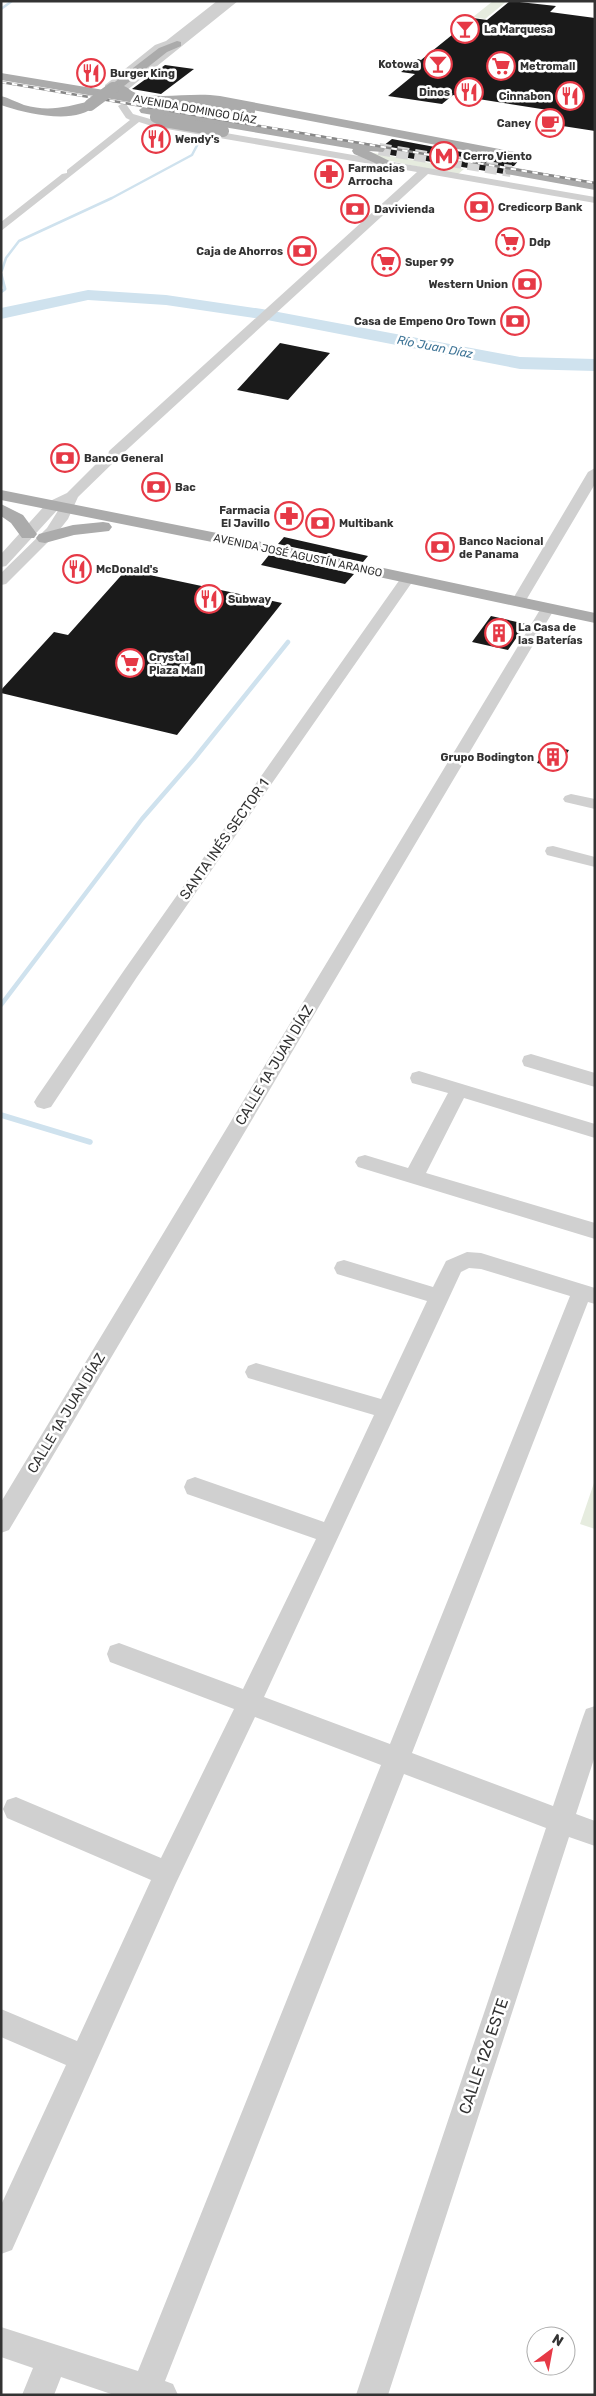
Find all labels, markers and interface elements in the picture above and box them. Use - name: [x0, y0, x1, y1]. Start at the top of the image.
- bar icon: La Marquesa: [450, 14, 480, 44]
- place label: La Marquesa: [484, 23, 553, 36]
- bar icon: Kotowa: [423, 49, 453, 79]
- supermarket icon: Metromall: [486, 51, 516, 81]
- restaurant icon: Burger King: [76, 58, 106, 88]
- place label: Kotowa: [378, 58, 419, 71]
- place label: Metromall: [520, 60, 575, 73]
- place label: Burger King: [110, 67, 175, 80]
- restaurant icon: Dinos: [454, 77, 484, 107]
- restaurant icon: Cinnabon: [555, 81, 585, 111]
- place label: Dinos: [419, 86, 450, 99]
- place label: Cinnabon: [499, 90, 551, 103]
- street label: AVENIDA DOMINGO DÍAZ: [132, 92, 258, 127]
- cafe icon: Caney: [535, 108, 565, 138]
- place label: Caney: [497, 117, 531, 130]
- restaurant icon: Wendy's: [141, 124, 171, 154]
- place label: Wendy's: [175, 133, 220, 146]
- metro station icon: Cerro Viento: [429, 141, 459, 171]
- place label: Cerro Viento: [463, 150, 532, 163]
- pharmacy icon: Farmacias Arrocha: [314, 159, 344, 189]
- place label: Farmacias Arrocha: [348, 162, 405, 188]
- bank icon: Credicorp Bank: [464, 192, 494, 222]
- bank icon: Davivienda: [340, 194, 370, 224]
- place label: Credicorp Bank: [498, 201, 583, 214]
- place label: Davivienda: [374, 203, 435, 216]
- supermarket icon: Ddp: [495, 227, 525, 257]
- bank icon: Caja de Ahorros: [287, 236, 317, 266]
- place label: Ddp: [529, 236, 551, 249]
- place label: Caja de Ahorros: [196, 245, 283, 258]
- supermarket icon: Super 99: [371, 247, 401, 277]
- place label: Super 99: [405, 256, 454, 269]
- bank icon: Western Union: [512, 269, 542, 299]
- place label: Western Union: [428, 278, 508, 291]
- bank icon: Casa de Empeno Oro Town: [500, 306, 530, 336]
- place label: Casa de Empeno Oro Town: [354, 315, 496, 328]
- water label: Río Juan Díaz: [396, 333, 474, 361]
- bank icon: Banco General: [50, 443, 80, 473]
- place label: Banco General: [84, 452, 163, 465]
- bank icon: Bac: [141, 472, 171, 502]
- place label: Bac: [175, 481, 196, 494]
- pharmacy icon: Farmacia El Javillo: [274, 501, 304, 531]
- place label: Farmacia El Javillo: [219, 504, 270, 530]
- bank icon: Multibank: [305, 508, 335, 538]
- place label: Multibank: [339, 517, 394, 530]
- street label: AVENIDA JOSÉ AGUSTÍN ARANGO: [212, 531, 383, 580]
- bank icon: Banco Nacional de Panama: [425, 532, 455, 562]
- place label: Banco Nacional de Panama: [459, 535, 543, 561]
- restaurant icon: McDonald's: [62, 554, 92, 584]
- place label: McDonald's: [96, 563, 158, 576]
- restaurant icon: Subway: [194, 584, 224, 614]
- place label: Subway: [228, 593, 271, 606]
- building icon: La Casa de las Baterías: [484, 618, 514, 648]
- place label: La Casa de las Baterías: [518, 621, 583, 647]
- supermarket icon: Crystal Plaza Mall: [115, 648, 145, 678]
- place label: Crystal Plaza Mall: [149, 651, 203, 677]
- building icon: Grupo Bodington: [538, 742, 568, 772]
- place label: Grupo Bodington: [441, 751, 534, 764]
- street label: SANTA INÉS SECTOR 1: [175, 775, 273, 903]
- street label: CALLE 1A JUAN DÍAZ: [231, 1002, 317, 1128]
- street label: CALLE 1A JUAN DÍAZ: [23, 1350, 109, 1476]
- street label: CALLE 126 ESTE: [455, 1996, 512, 2117]
- north arrow: [526, 2326, 576, 2376]
- text: N: [549, 2331, 566, 2350]

